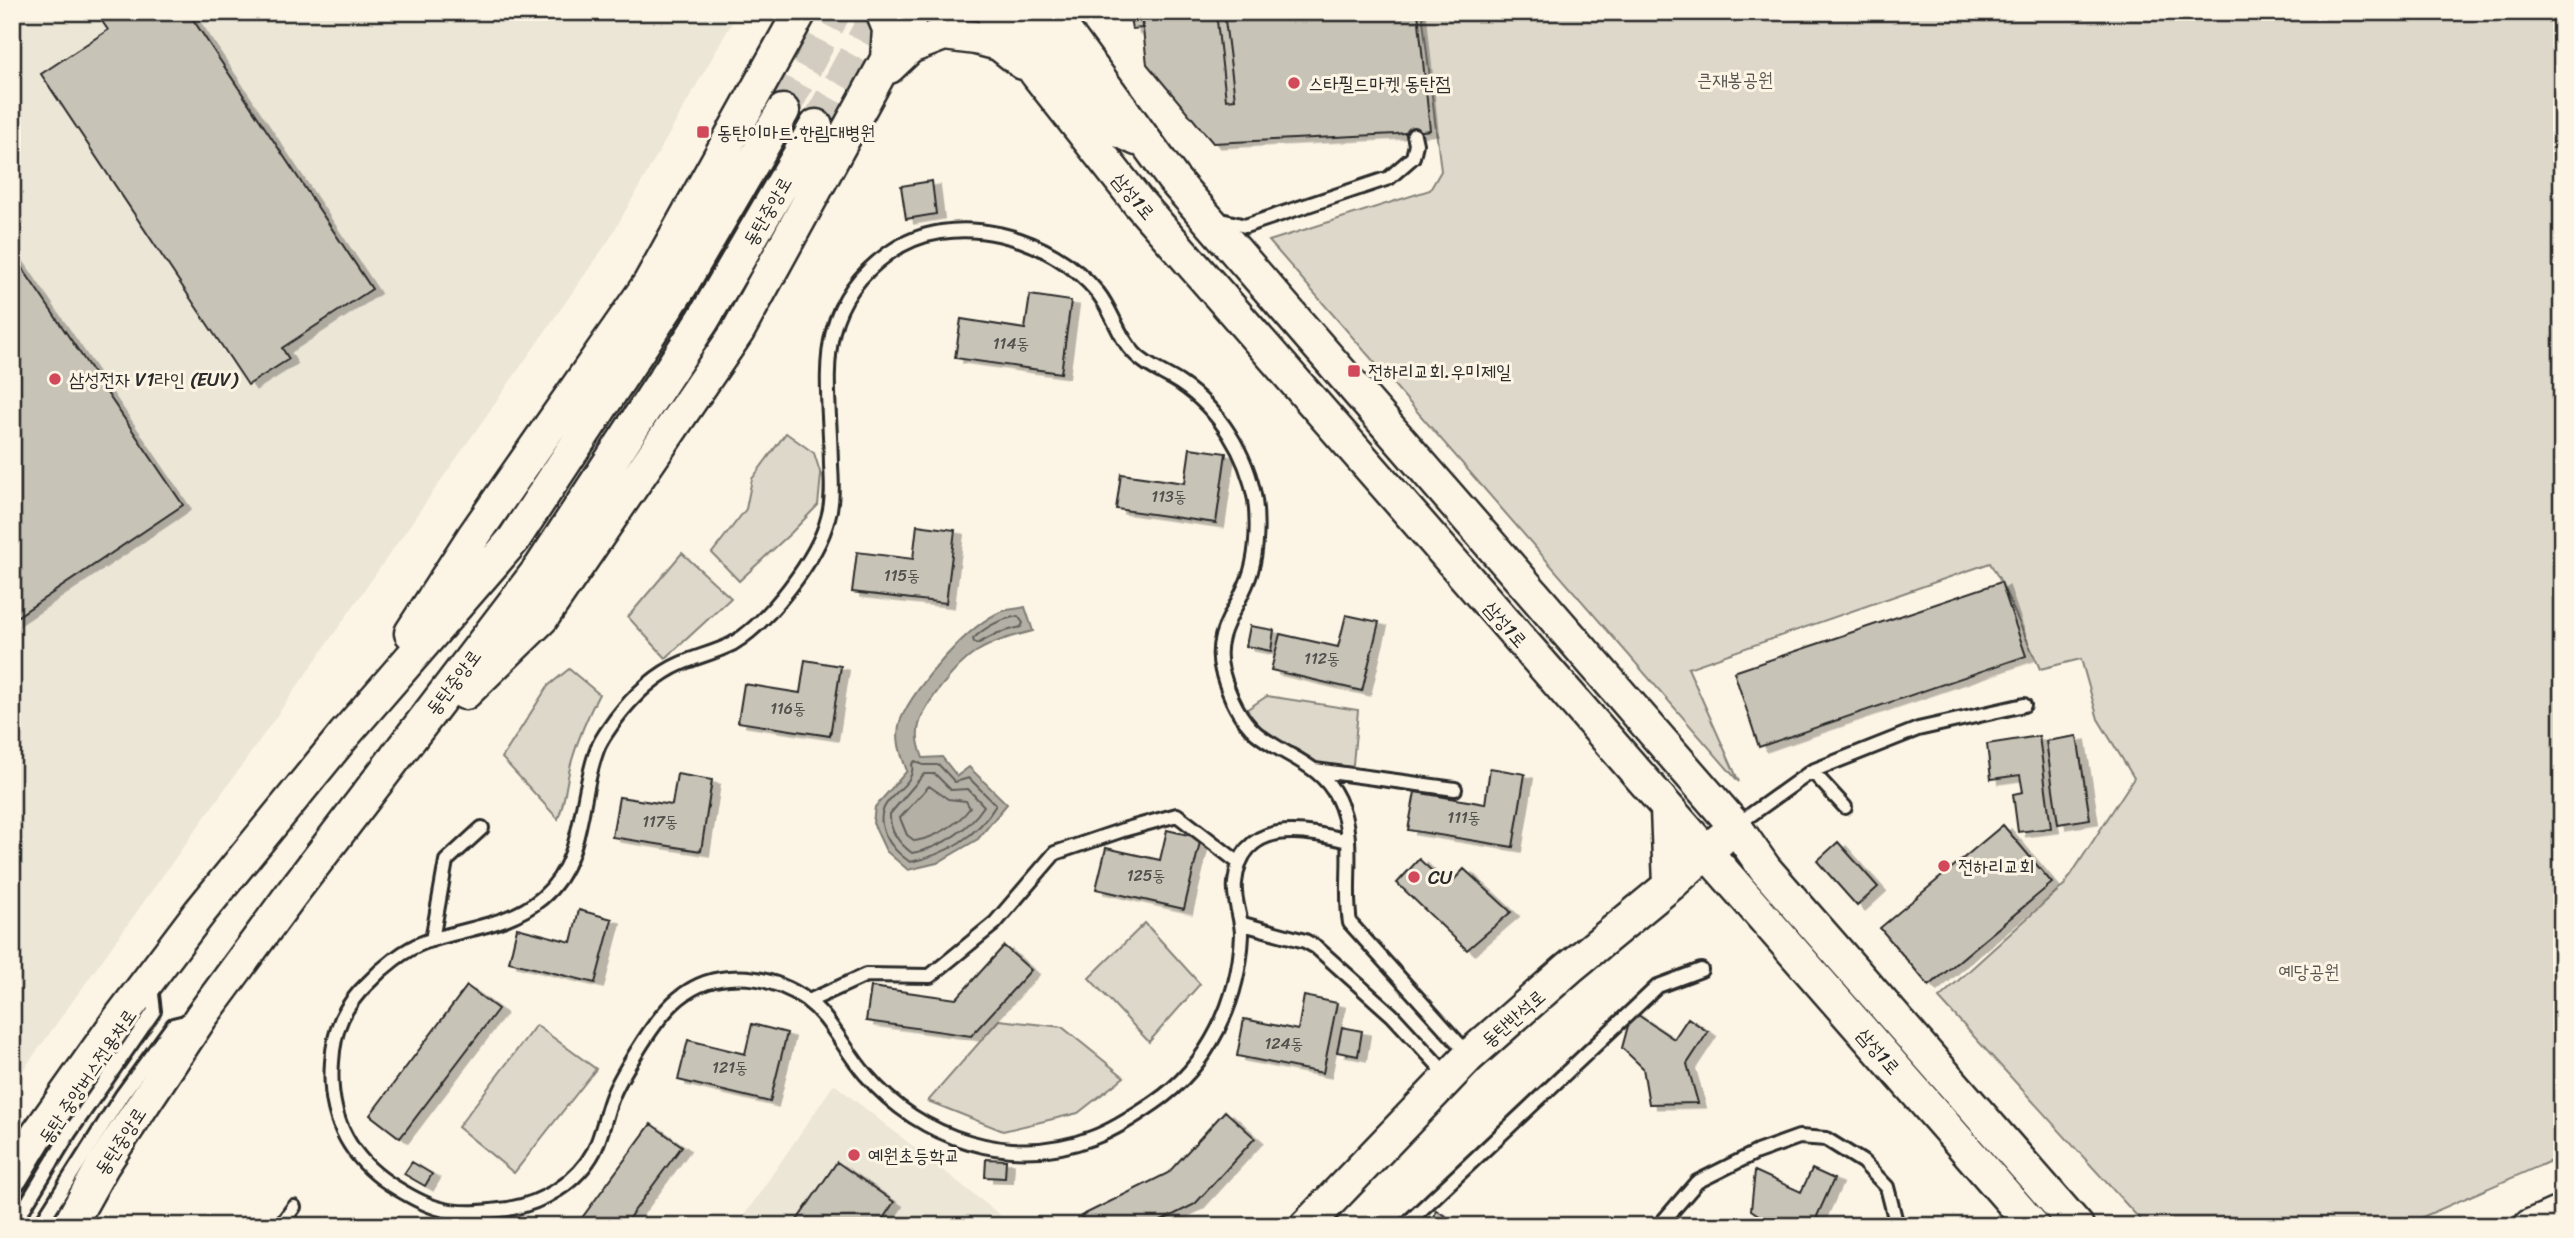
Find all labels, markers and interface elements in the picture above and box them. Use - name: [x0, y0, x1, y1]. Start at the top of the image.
- park label: 큰재봉공원: [1697, 63, 1773, 96]
- place label: 스타필드마켓 동탄점: [1308, 67, 1451, 100]
- marker: 스타필드마켓 동탄점: [1286, 75, 1302, 91]
- place label: 동탄이마트.한림대병원: [717, 116, 876, 149]
- marker: 동탄이마트.한림대병원: [695, 124, 711, 140]
- street label: 삼성1로: [1104, 165, 1164, 228]
- street label: 동탄중앙로: [734, 170, 801, 253]
- house number: 114동: [993, 329, 1029, 358]
- place label: 전하리교회.우미제일: [1368, 355, 1511, 388]
- place label: 삼성전자 V1라인 (EUV): [69, 363, 239, 396]
- marker: 전하리교회.우미제일: [1346, 363, 1362, 379]
- marker: 삼성전자 V1라인 (EUV): [47, 371, 63, 387]
- house number: 113동: [1151, 482, 1187, 511]
- house number: 115동: [884, 561, 920, 590]
- street label: 삼성1로: [1475, 593, 1536, 656]
- street label: 동탄중앙로: [417, 642, 490, 723]
- house number: 112동: [1304, 644, 1340, 673]
- house number: 116동: [770, 694, 806, 723]
- house number: 111동: [1447, 803, 1481, 832]
- house number: 117동: [642, 807, 678, 836]
- place label: 전하리교회: [1958, 850, 2034, 883]
- marker: 전하리교회: [1936, 858, 1952, 874]
- house number: 125동: [1127, 861, 1165, 890]
- place label: CU: [1428, 861, 1453, 894]
- marker: CU: [1406, 869, 1422, 885]
- park label: 예당공원: [2278, 955, 2340, 988]
- street label: 동탄반석로: [1474, 981, 1553, 1056]
- street label: 동탄 중앙버스전용차로: [30, 1002, 145, 1151]
- street label: 삼성1로: [1848, 1020, 1909, 1083]
- house number: 124동: [1265, 1029, 1303, 1058]
- house number: 121동: [712, 1053, 748, 1082]
- street label: 동탄중앙로: [86, 1100, 155, 1182]
- place label: 예원초등학교: [868, 1139, 960, 1172]
- marker: 예원초등학교: [846, 1147, 862, 1163]

